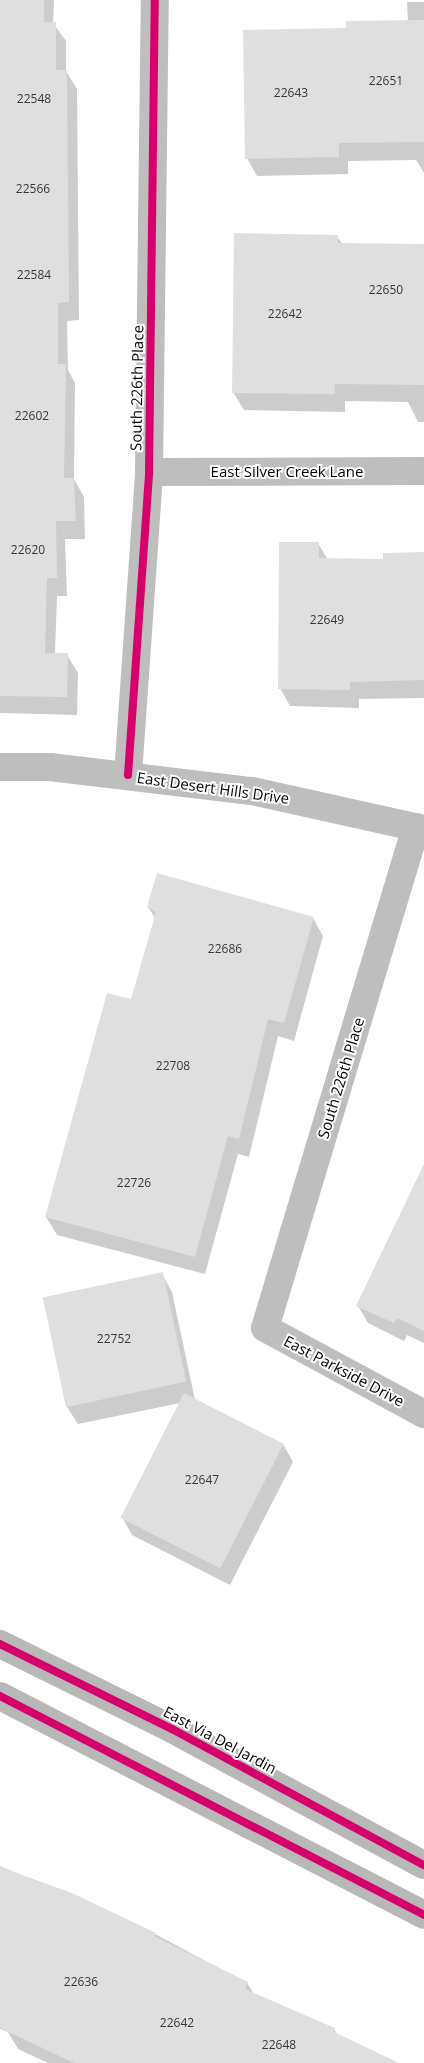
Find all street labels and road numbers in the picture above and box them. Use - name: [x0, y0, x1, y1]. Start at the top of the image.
- street label: South 226th Place: [127, 325, 147, 451]
- street label: East Silver Creek Lane: [211, 463, 363, 481]
- street label: East Desert Hills Drive: [136, 768, 290, 808]
- street label: South 226th Place: [314, 1015, 368, 1141]
- street label: East Parkside Drive: [281, 1332, 407, 1410]
- street label: East Via Del Jardin: [160, 1703, 280, 1777]

